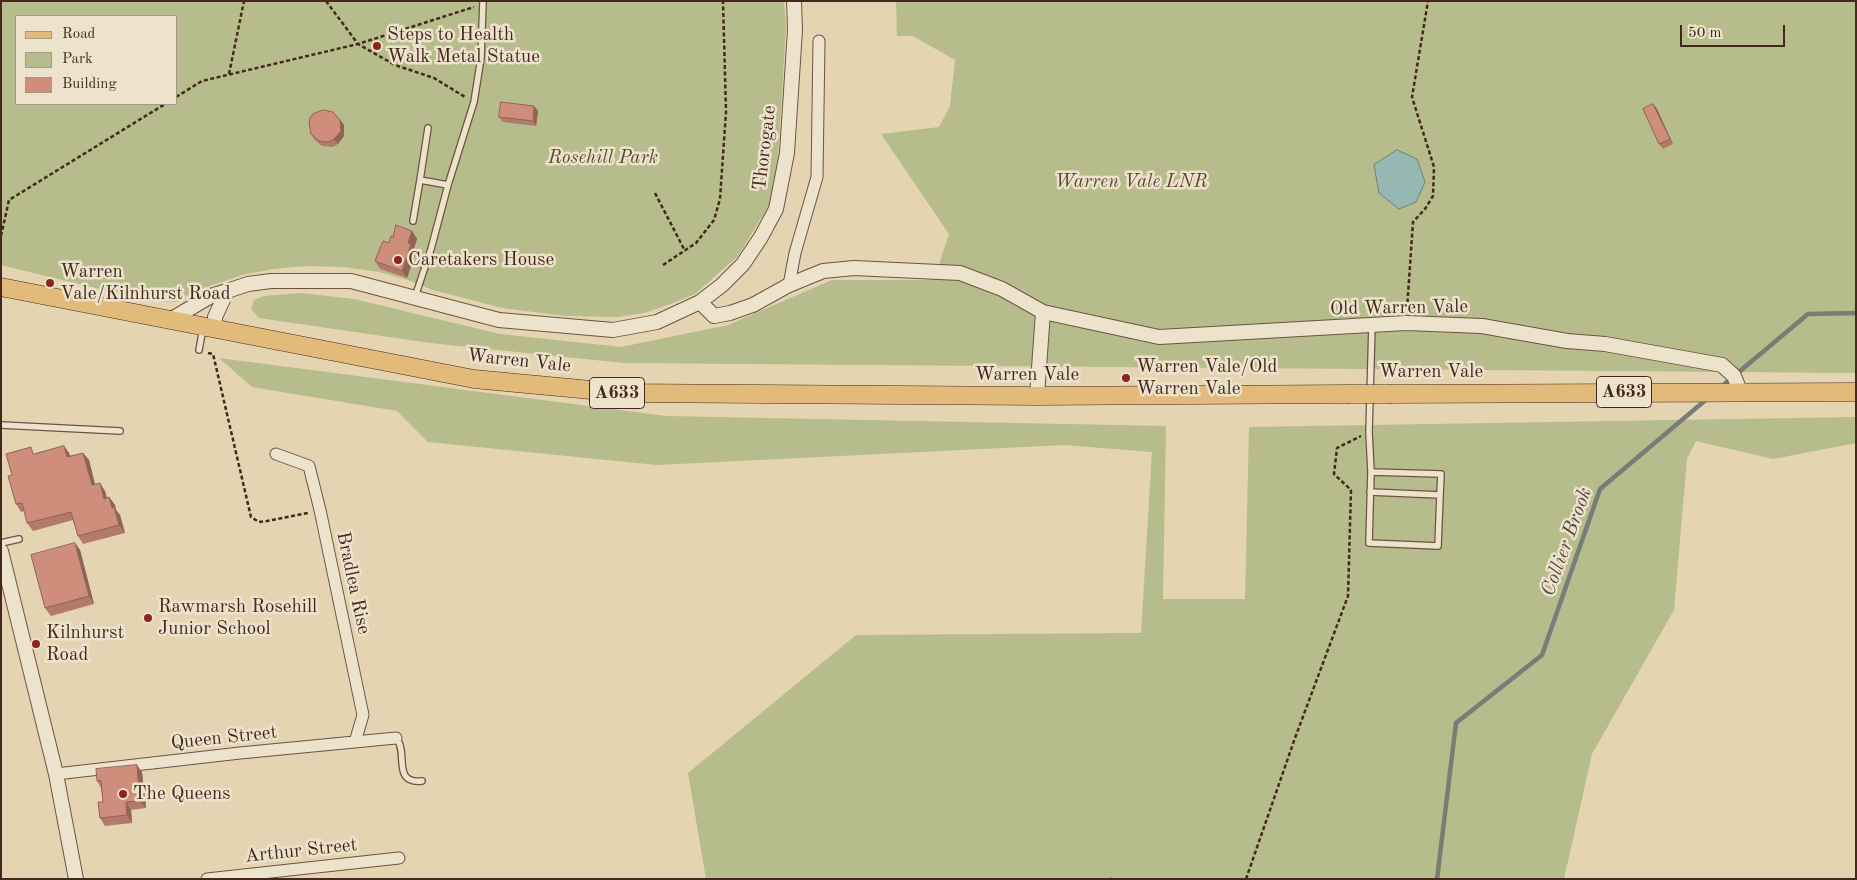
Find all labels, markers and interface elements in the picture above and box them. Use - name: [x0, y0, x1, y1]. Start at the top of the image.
- legend: [15, 15, 178, 105]
- scale bar: [1682, 15, 1787, 47]
- place label: Steps to Health Walk Metal Statue: [387, 24, 540, 68]
- text: 50 m: [1688, 26, 1722, 41]
- text: Road: [62, 27, 95, 42]
- marker: Steps to Health Walk Metal Statue: [371, 40, 383, 52]
- text: Park: [62, 52, 93, 67]
- text: Building: [62, 77, 117, 92]
- street label: Thorogate: [748, 104, 782, 192]
- park label: Rosehill Park: [548, 147, 658, 169]
- park label: Warren Vale LNR: [1055, 171, 1207, 193]
- place label: Caretakers House: [408, 249, 554, 271]
- marker: Caretakers House: [392, 254, 404, 266]
- place label: Warren Vale/Kilnhurst Road: [60, 261, 231, 305]
- marker: Warren Vale/Kilnhurst Road: [44, 277, 56, 289]
- street label: Old Warren Vale: [1330, 295, 1468, 321]
- street label: Warren Vale: [466, 344, 572, 378]
- place label: Warren Vale/Old Warren Vale: [1136, 356, 1277, 400]
- street label: Warren Vale: [1379, 361, 1483, 383]
- street label: Warren Vale: [975, 364, 1079, 386]
- marker: Warren Vale/Old Warren Vale: [1120, 372, 1132, 384]
- road number: A633: [1596, 377, 1652, 408]
- road number: A633: [590, 378, 644, 408]
- water label: Collier Brook: [1536, 484, 1598, 600]
- street label: Bradlea Rise: [331, 530, 375, 636]
- place label: Rawmarsh Rosehill Junior School: [158, 596, 317, 640]
- marker: Rawmarsh Rosehill Junior School: [142, 612, 154, 624]
- place label: Kilnhurst Road: [46, 622, 124, 666]
- marker: Kilnhurst Road: [30, 638, 42, 650]
- street label: Queen Street: [170, 721, 278, 755]
- place label: The Queens: [133, 783, 230, 805]
- marker: The Queens: [117, 788, 129, 800]
- street label: Arthur Street: [244, 834, 358, 868]

